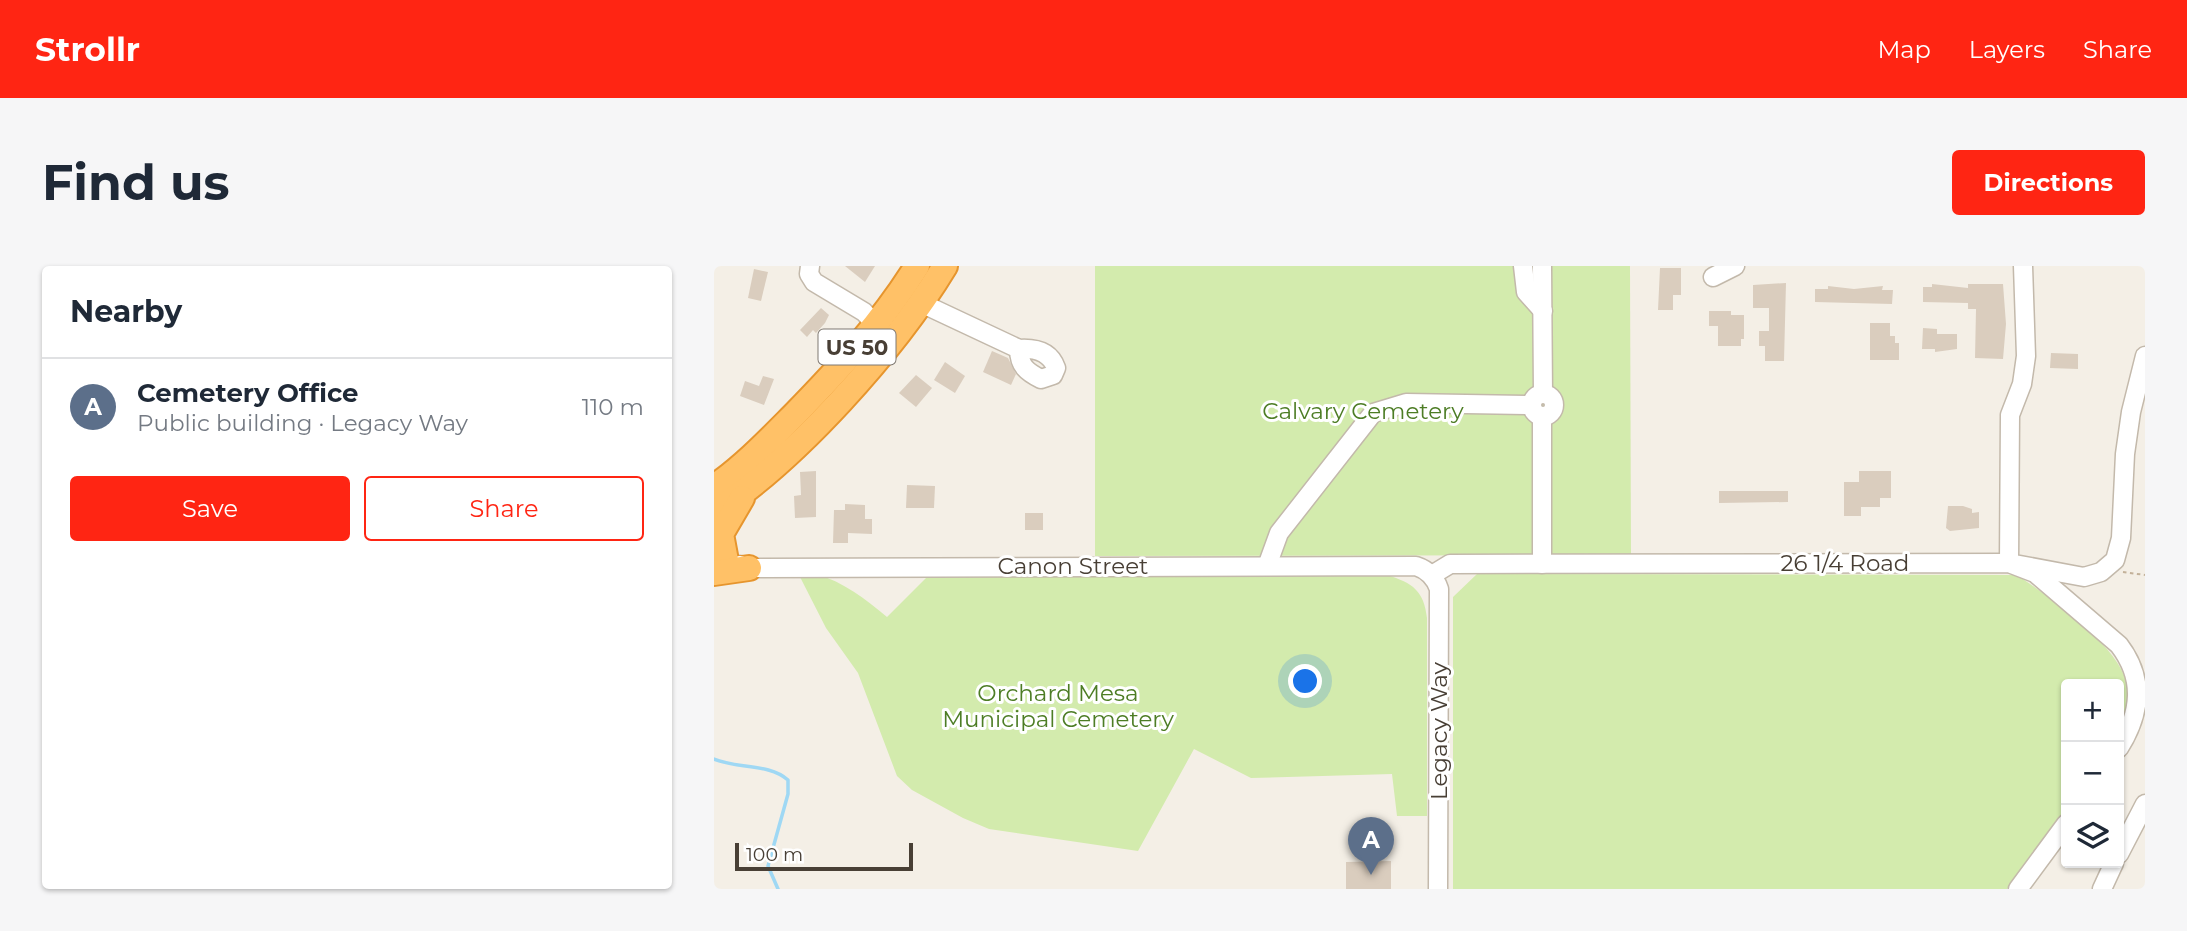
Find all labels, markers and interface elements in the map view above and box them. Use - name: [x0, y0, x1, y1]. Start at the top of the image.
- text: Strollr: [35, 29, 140, 69]
- text: Map: [1877, 35, 1931, 64]
- text: Layers: [1969, 35, 2045, 64]
- text: Share: [2083, 35, 2152, 64]
- button: Directions: [1952, 150, 2145, 215]
- text: Find us: [42, 153, 230, 212]
- text: Nearby: [70, 293, 182, 330]
- road number: US 50: [818, 330, 896, 364]
- text: Cemetery Office: [137, 377, 359, 409]
- text: A: [84, 393, 102, 421]
- text: 110 m: [582, 393, 644, 421]
- park label: Calvary Cemetery: [1262, 397, 1464, 425]
- text: Public building · Legacy Way: [137, 409, 468, 437]
- button: Save: [70, 476, 350, 541]
- button: Share: [364, 476, 644, 541]
- street label: 26 1/4 Road: [1781, 549, 1909, 577]
- street label: Canon Street: [998, 552, 1148, 580]
- street label: Legacy Way: [1425, 662, 1453, 800]
- your location: [1288, 664, 1322, 698]
- park label: Orchard Mesa Municipal Cemetery: [942, 679, 1174, 733]
- map controls: [2061, 679, 2124, 868]
- button: +: [2061, 679, 2124, 742]
- button: −: [2061, 742, 2124, 805]
- button: layers: [2061, 805, 2124, 868]
- pin: A: [1348, 817, 1394, 875]
- scale bar: [735, 840, 914, 872]
- text: 100 m: [746, 843, 803, 866]

